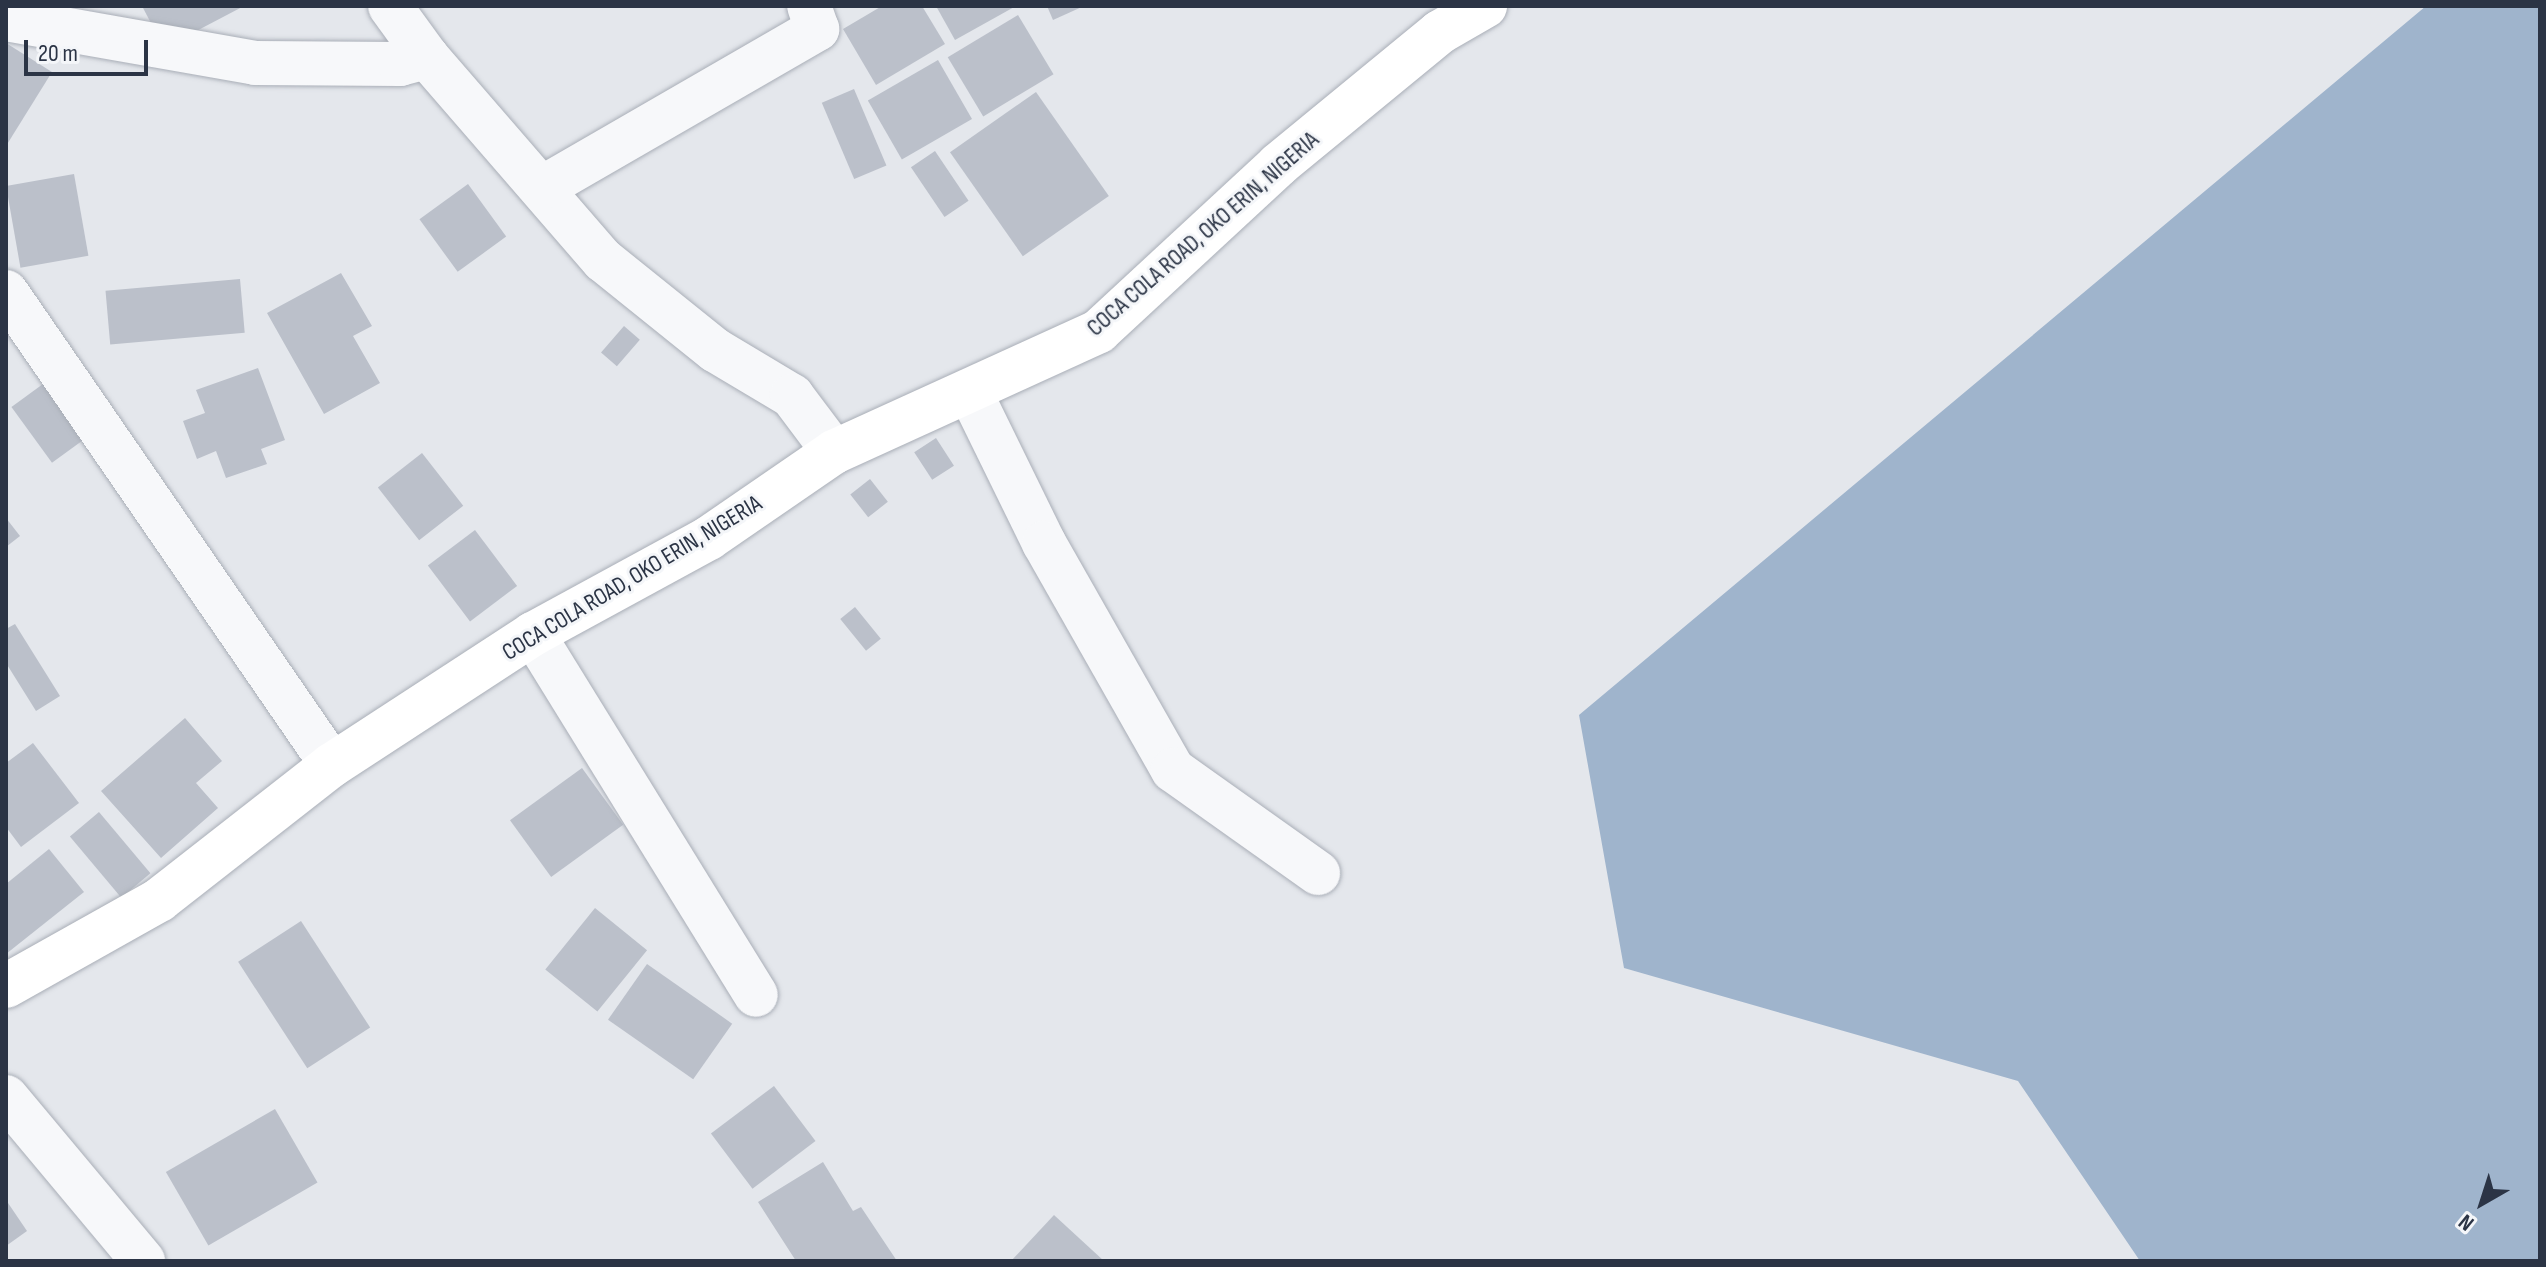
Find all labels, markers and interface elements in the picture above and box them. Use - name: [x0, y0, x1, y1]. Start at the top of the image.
- scale bar: [28, 24, 152, 74]
- text: 20 m: [38, 39, 78, 68]
- street label: COCA COLA ROAD, OKO ERIN, NIGERIA: [1081, 126, 1325, 342]
- street label: COCA COLA ROAD, OKO ERIN, NIGERIA: [497, 489, 767, 667]
- north arrow: [2442, 1163, 2522, 1243]
- text: N: [2454, 1208, 2480, 1236]

